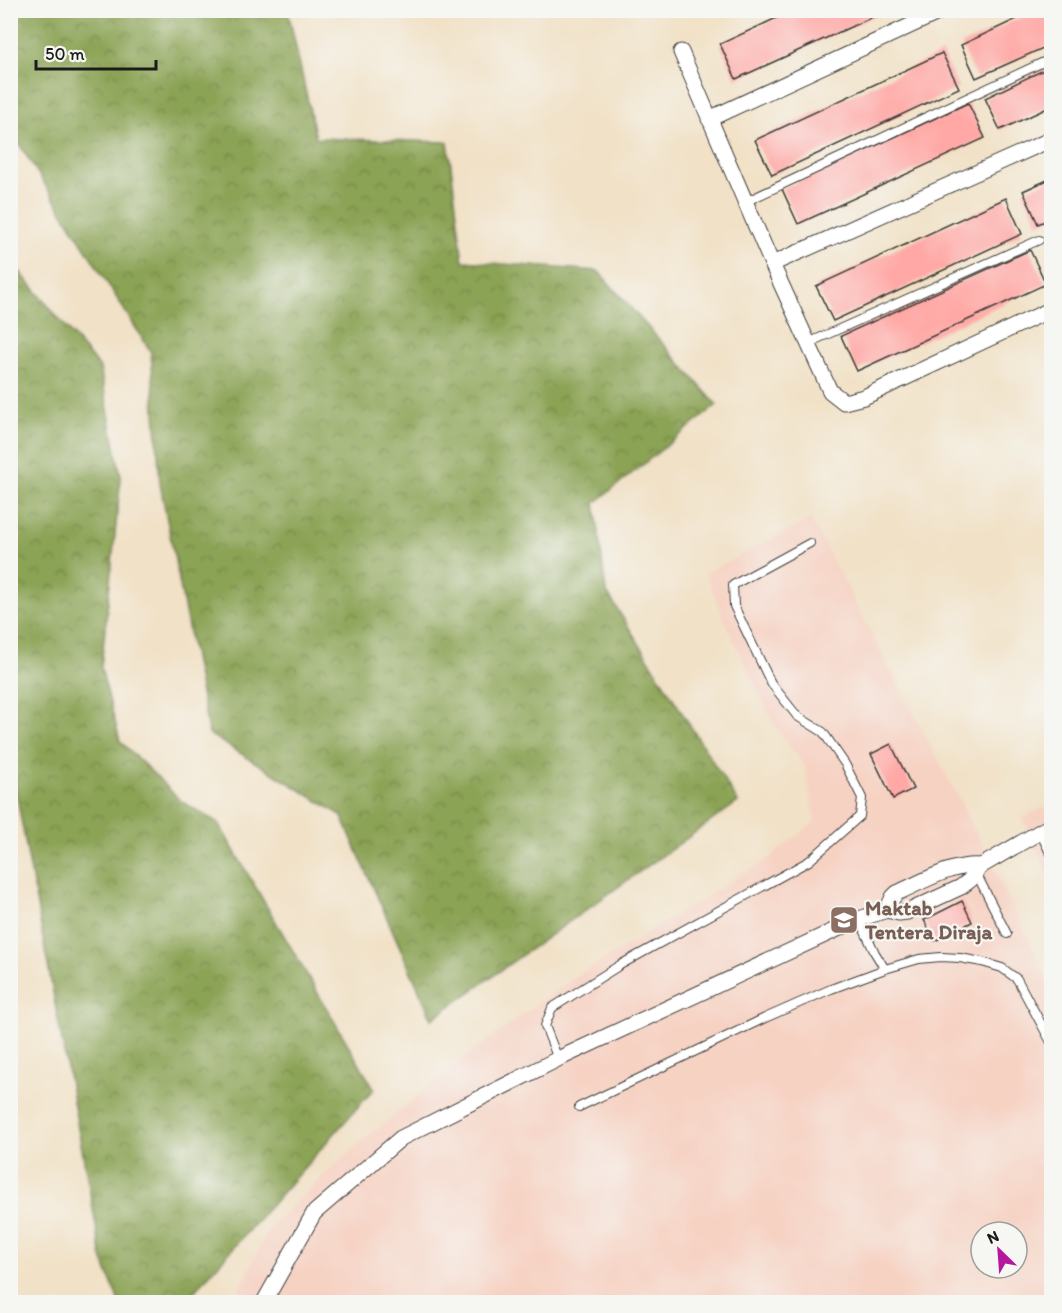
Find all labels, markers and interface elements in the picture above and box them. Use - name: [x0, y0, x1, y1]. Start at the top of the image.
- scale bar: [36, 33, 156, 71]
- text: 50 m: [45, 43, 85, 65]
- place label: Maktab Tentera Diraja: [864, 895, 994, 945]
- school or university icon: Maktab Tentera Diraja: [828, 904, 860, 936]
- north arrow: [969, 1220, 1029, 1280]
- text: N: [984, 1226, 1002, 1248]

